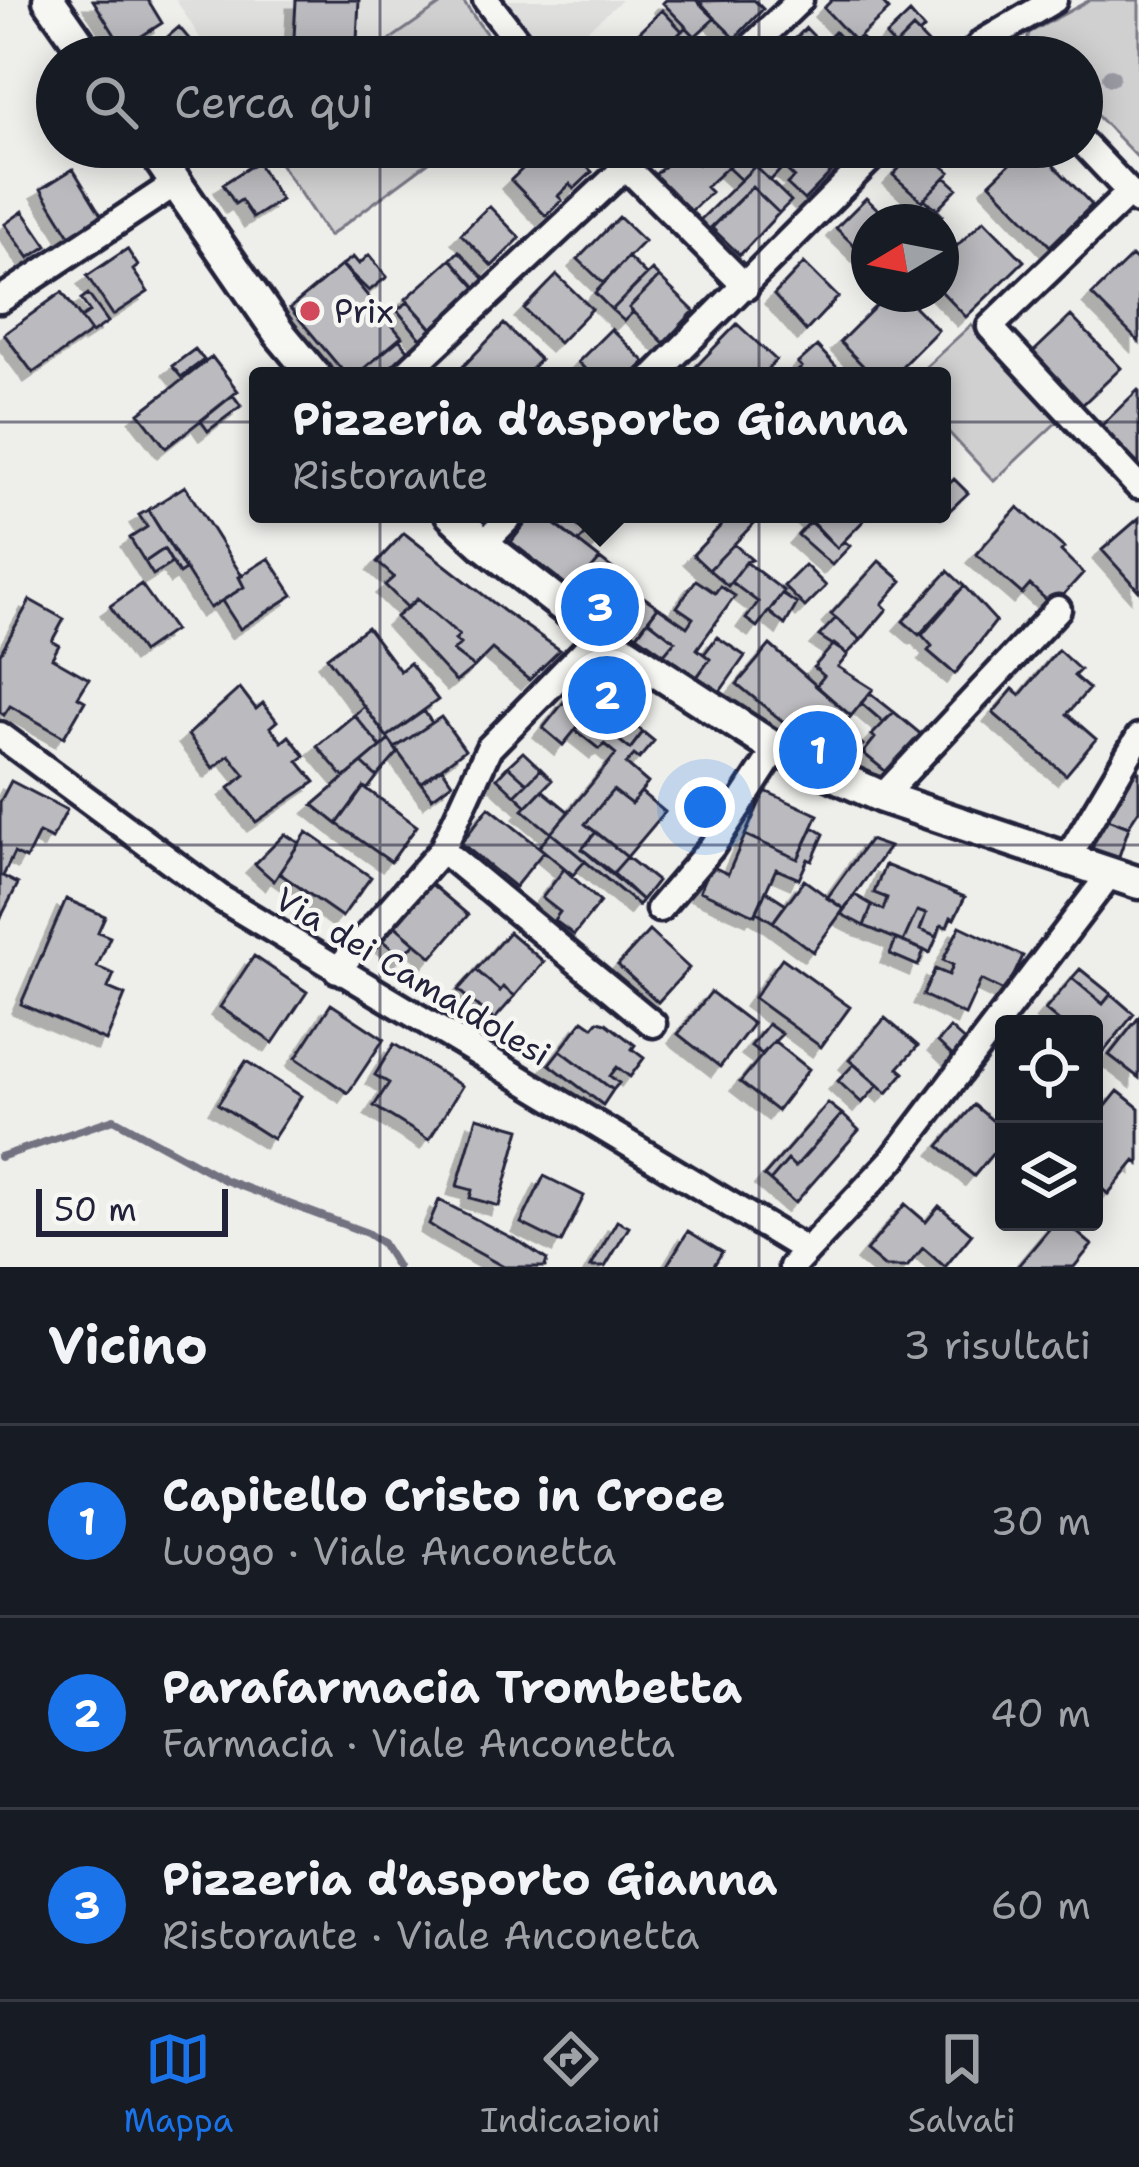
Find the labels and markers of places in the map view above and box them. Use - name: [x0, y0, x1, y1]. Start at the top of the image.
- place label: Prix: [334, 289, 394, 334]
- marker: Prix: [297, 298, 323, 324]
- pin: 3: [561, 562, 639, 652]
- pin: 2: [568, 650, 646, 740]
- pin: 1: [779, 705, 857, 795]

